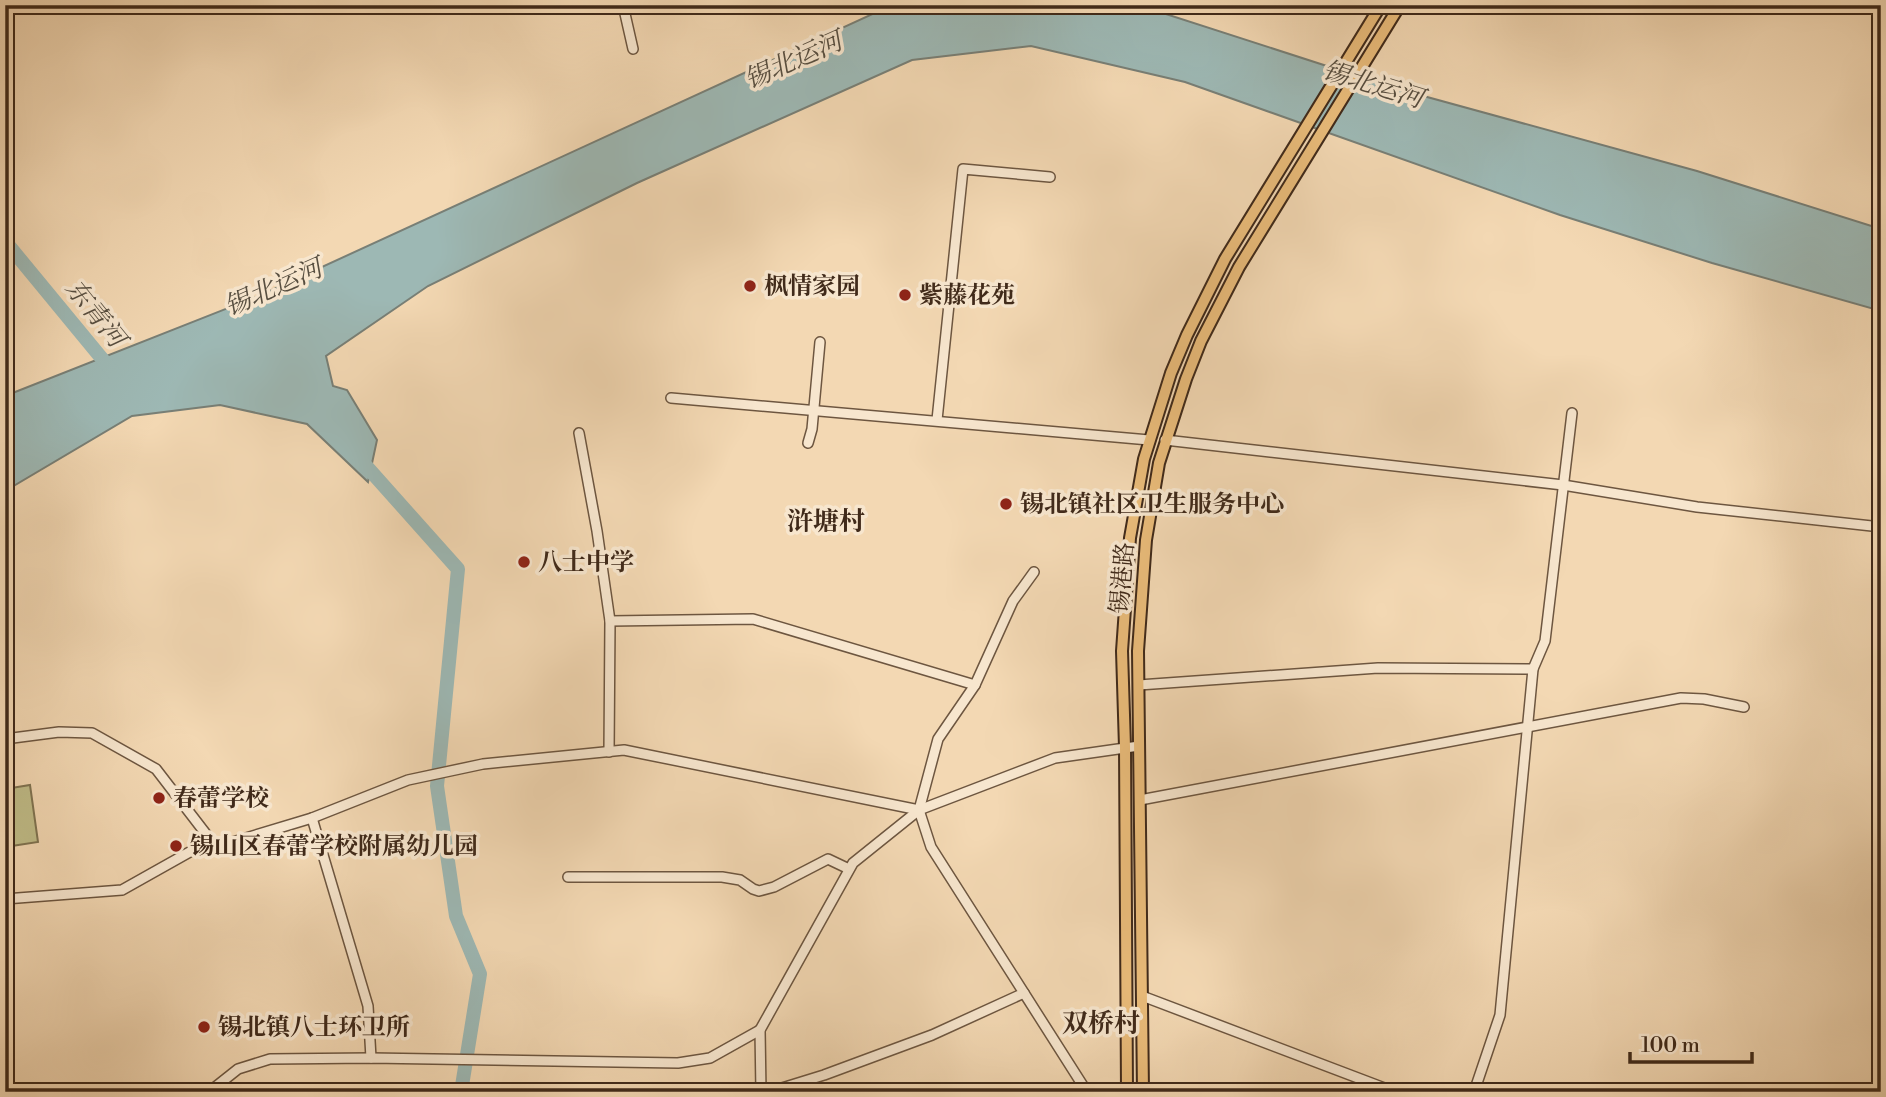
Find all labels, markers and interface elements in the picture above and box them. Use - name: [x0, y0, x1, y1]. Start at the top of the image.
- water label: 锡北运河: [739, 24, 851, 97]
- water label: 锡北运河: [1318, 54, 1431, 117]
- water label: 锡北运河: [219, 251, 331, 324]
- place label: 枫情家园: [764, 272, 860, 302]
- water label: 东青河: [58, 273, 135, 357]
- marker: 枫情家园: [742, 278, 758, 294]
- place label: 紫藤花苑: [919, 281, 1015, 311]
- marker: 紫藤花苑: [897, 287, 913, 303]
- place label: 锡北镇社区卫生服务中心: [1020, 490, 1284, 520]
- marker: 锡北镇社区卫生服务中心: [998, 496, 1014, 512]
- district label: 浒塘村: [787, 506, 865, 538]
- street label: 锡港路: [1105, 541, 1141, 615]
- place label: 八士中学: [538, 548, 634, 578]
- marker: 八士中学: [516, 554, 532, 570]
- place label: 春蕾学校: [173, 784, 269, 814]
- marker: 春蕾学校: [151, 790, 167, 806]
- place label: 锡山区春蕾学校附属幼儿园: [190, 832, 478, 862]
- marker: 锡山区春蕾学校附属幼儿园: [168, 838, 184, 854]
- district label: 双桥村: [1062, 1008, 1140, 1040]
- place label: 锡北镇八士环卫所: [218, 1013, 410, 1043]
- marker: 锡北镇八士环卫所: [196, 1019, 212, 1035]
- scale bar: [1630, 1020, 1753, 1064]
- text: 100 m: [1641, 1033, 1700, 1059]

